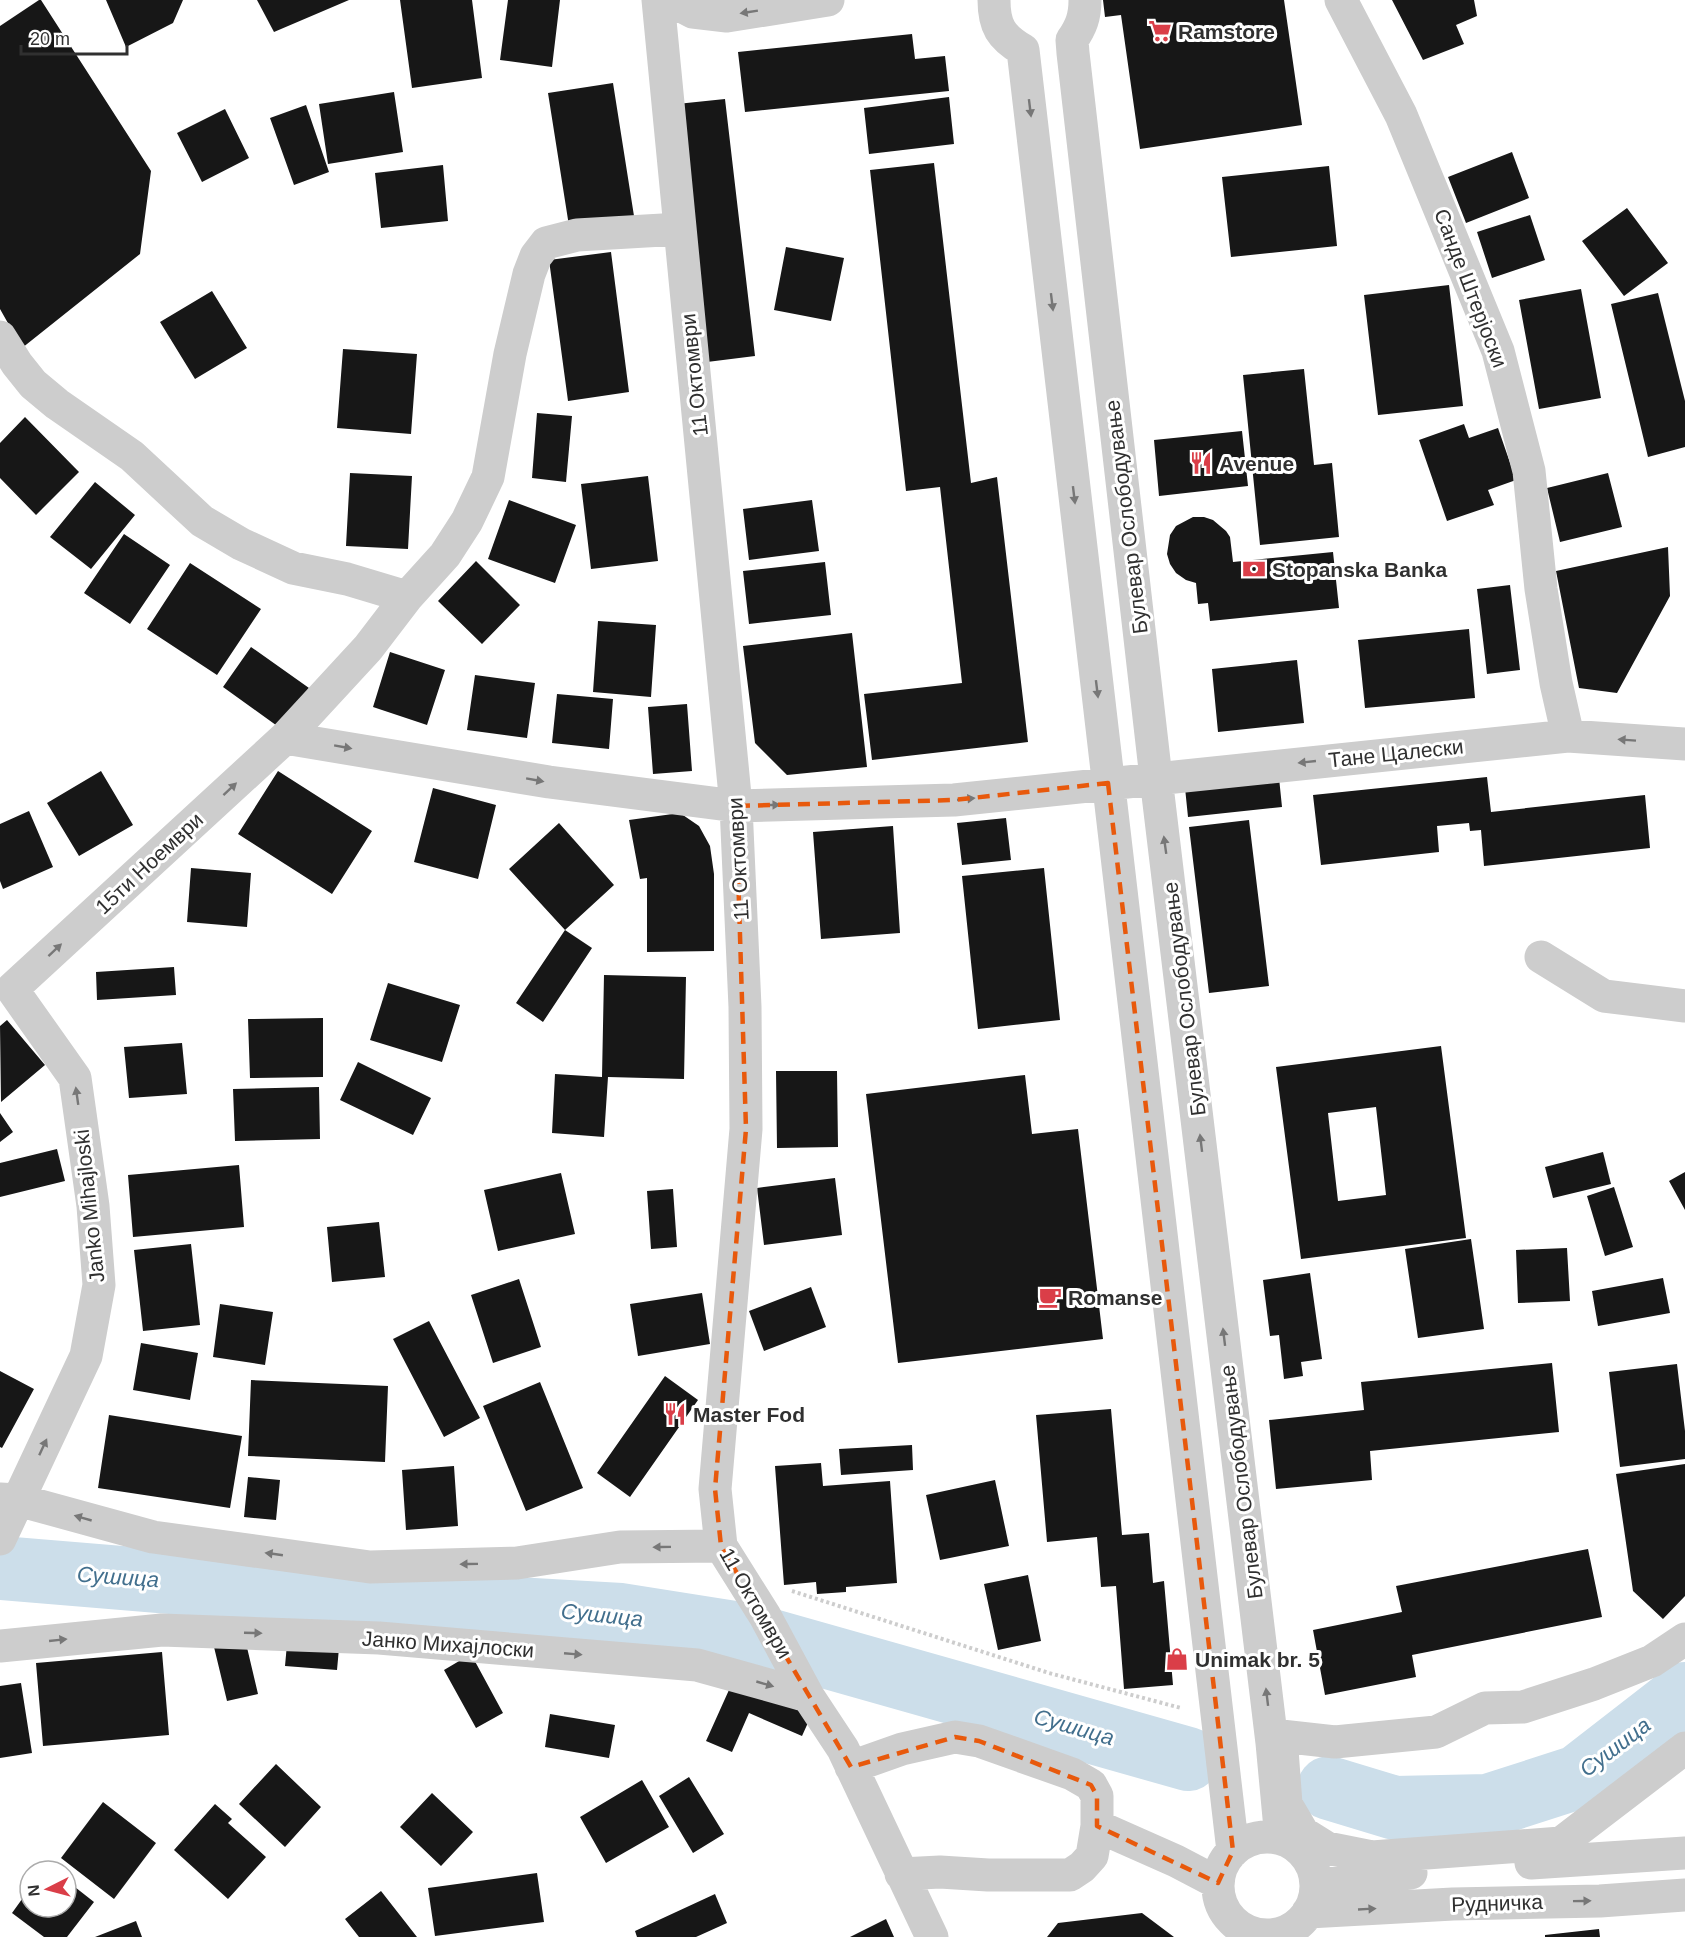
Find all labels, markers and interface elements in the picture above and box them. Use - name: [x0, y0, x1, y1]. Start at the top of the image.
- one-way arrow: [740, 8, 759, 17]
- scale bar: [21, 18, 128, 56]
- supermarket icon: Ramstore: [1147, 18, 1173, 44]
- place label: Ramstore: [1178, 20, 1275, 43]
- text: 20 m: [30, 29, 70, 49]
- one-way arrow: [1025, 98, 1034, 117]
- street label: Санде Штерјоски: [1430, 205, 1512, 371]
- one-way arrow: [1047, 292, 1057, 311]
- street label: 11 Октомври: [676, 312, 712, 438]
- street label: Булевар Ослободување: [1100, 399, 1152, 635]
- restaurant icon: Avenue: [1188, 450, 1214, 476]
- place label: Avenue: [1219, 452, 1294, 475]
- one-way arrow: [1069, 486, 1079, 505]
- bank icon: Stopanska Banka: [1241, 556, 1267, 582]
- place label: Stopanska Banka: [1272, 558, 1447, 581]
- one-way arrow: [1092, 680, 1101, 699]
- street label: Тане Цалески: [1327, 734, 1465, 772]
- one-way arrow: [1617, 735, 1636, 745]
- one-way arrow: [334, 743, 353, 752]
- one-way arrow: [1298, 757, 1317, 767]
- one-way arrow: [526, 775, 545, 784]
- one-way arrow: [222, 782, 237, 796]
- one-way arrow: [956, 794, 975, 803]
- street label: 11 Октомври: [723, 797, 753, 921]
- one-way arrow: [761, 800, 780, 810]
- street label: 15ти Ноември: [91, 808, 207, 918]
- one-way arrow: [1160, 836, 1170, 855]
- street label: Булевар Ослободување: [1158, 881, 1210, 1117]
- one-way arrow: [48, 943, 62, 957]
- one-way arrow: [73, 1086, 82, 1105]
- street label: Janko Mihajloski: [70, 1128, 108, 1284]
- one-way arrow: [1196, 1133, 1205, 1152]
- cafe icon: Romanse: [1037, 1284, 1063, 1310]
- place label: Romanse: [1068, 1286, 1163, 1309]
- one-way arrow: [1219, 1327, 1228, 1346]
- street label: Булевар Ослободување: [1215, 1364, 1267, 1600]
- restaurant icon: Master Fod: [662, 1401, 688, 1427]
- place label: Master Fod: [693, 1403, 805, 1426]
- one-way arrow: [39, 1438, 48, 1455]
- one-way arrow: [74, 1513, 92, 1522]
- one-way arrow: [653, 1542, 672, 1552]
- street label: 11 Октомври: [715, 1544, 797, 1662]
- one-way arrow: [265, 1549, 284, 1558]
- one-way arrow: [459, 1559, 478, 1569]
- water label: Сушица: [76, 1562, 160, 1592]
- water label: Сушица: [560, 1598, 644, 1632]
- street label: Јанко Михајлоски: [361, 1627, 535, 1661]
- one-way arrow: [243, 1629, 262, 1638]
- one-way arrow: [49, 1635, 68, 1645]
- shop icon: Unimak br. 5: [1164, 1646, 1190, 1672]
- place label: Unimak br. 5: [1195, 1648, 1320, 1671]
- one-way arrow: [563, 1649, 582, 1659]
- one-way arrow: [756, 1680, 774, 1689]
- one-way arrow: [1262, 1688, 1271, 1707]
- water label: Сушица: [1031, 1704, 1117, 1750]
- water label: Сушица: [1575, 1712, 1655, 1782]
- north arrow: [18, 1859, 78, 1919]
- text: N: [25, 1884, 43, 1897]
- street label: Рудничка: [1451, 1890, 1544, 1916]
- one-way arrow: [1573, 1896, 1592, 1906]
- one-way arrow: [1357, 1904, 1376, 1913]

